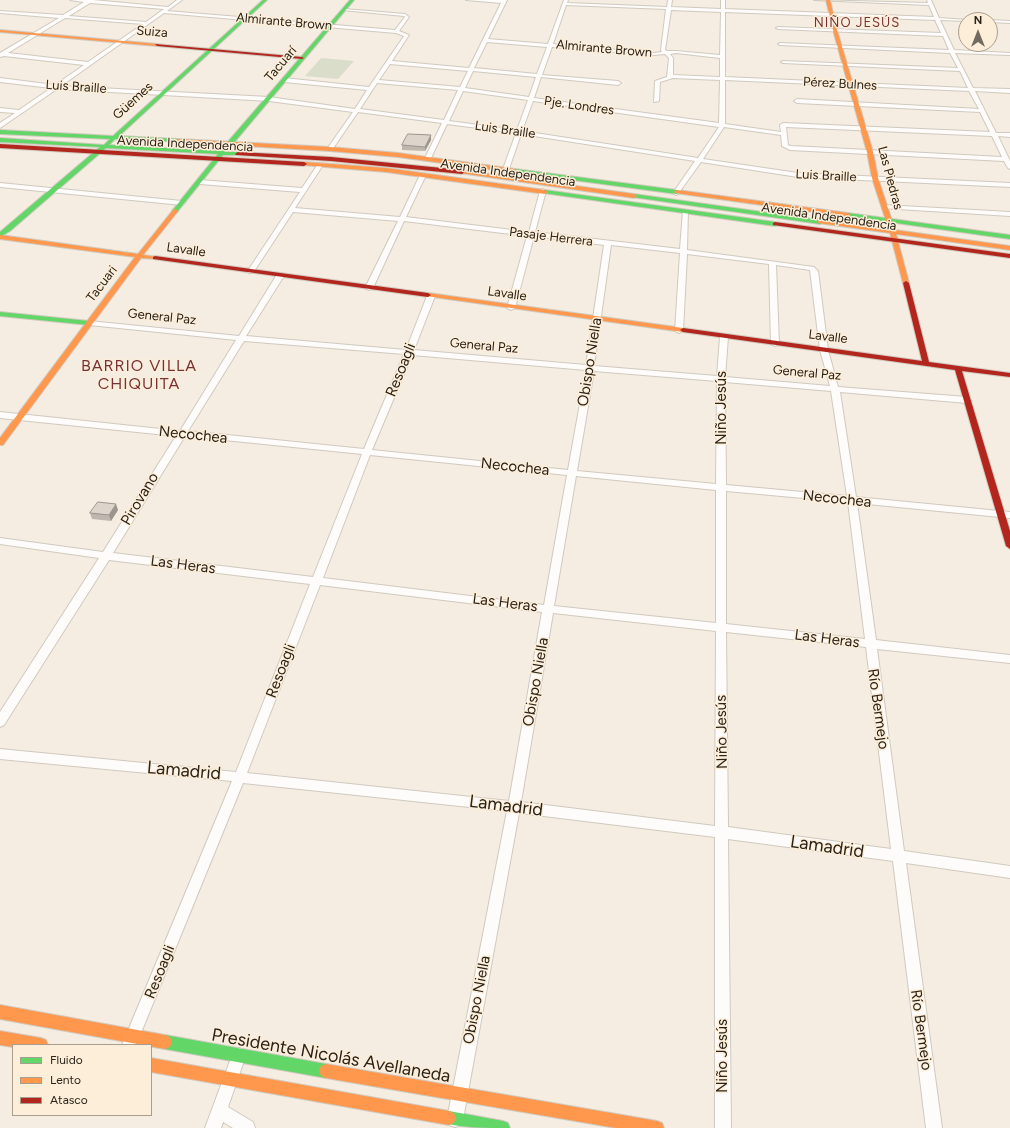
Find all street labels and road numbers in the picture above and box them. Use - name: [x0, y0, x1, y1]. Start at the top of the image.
- street label: Almirante Brown: [235, 10, 333, 34]
- street label: Suiza: [136, 23, 168, 41]
- street label: Almirante Brown: [555, 37, 653, 61]
- street label: Tacuarí: [262, 43, 300, 85]
- street label: Pérez Bulnes: [803, 74, 877, 94]
- street label: Luis Braille: [45, 77, 107, 97]
- street label: Güemes: [110, 79, 156, 123]
- street label: Pje. Londres: [543, 93, 615, 119]
- street label: Luis Braille: [474, 118, 536, 142]
- street label: Avenida Independencia: [117, 133, 253, 155]
- street label: Las Piedras: [874, 145, 906, 211]
- street label: Avenida Independencia: [439, 156, 577, 190]
- street label: Luis Braille: [795, 167, 857, 185]
- street label: Avenida Independencia: [760, 200, 898, 234]
- street label: Pasaje Herrera: [508, 224, 594, 250]
- street label: Lavalle: [165, 240, 207, 260]
- street label: Tacuari: [83, 263, 121, 305]
- street label: Lavalle: [486, 284, 528, 304]
- street label: General Paz: [127, 306, 197, 328]
- street label: Obispo Niella: [574, 316, 606, 408]
- street label: Lavalle: [808, 327, 848, 347]
- street label: General Paz: [449, 335, 519, 357]
- street label: Resoagli: [382, 340, 420, 400]
- street label: General Paz: [772, 362, 842, 384]
- street label: Niño Jesús: [713, 371, 731, 445]
- street label: Necochea: [158, 422, 228, 448]
- street label: Necochea: [480, 454, 550, 480]
- street label: Pirovano: [117, 469, 163, 529]
- street label: Necochea: [802, 486, 872, 512]
- street label: Las Heras: [149, 552, 217, 578]
- street label: Las Heras: [471, 590, 539, 616]
- street label: Las Heras: [793, 626, 861, 652]
- street label: Obispo Niella: [519, 636, 553, 728]
- street label: Resoagli: [262, 641, 300, 701]
- street label: Río Bermejo: [863, 667, 893, 751]
- street label: Niño Jesús: [712, 695, 732, 769]
- street label: Lamadrid: [146, 757, 222, 785]
- street label: Lamadrid: [468, 791, 544, 821]
- street label: Lamadrid: [789, 831, 865, 863]
- street label: Resoagli: [141, 942, 179, 1002]
- street label: Obispo Niella: [460, 954, 494, 1046]
- street label: Río Bermejo: [906, 988, 936, 1072]
- street label: Niño Jesús: [714, 1019, 732, 1093]
- street label: Presidente Nicolás Avellaneda: [210, 1024, 452, 1088]

